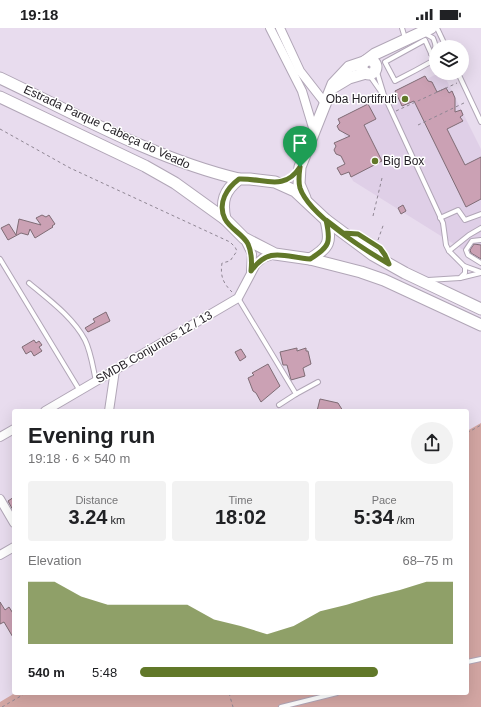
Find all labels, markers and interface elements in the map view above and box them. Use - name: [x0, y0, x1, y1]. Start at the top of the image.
- text: 19:18: [20, 6, 58, 23]
- map controls: [429, 40, 469, 80]
- button: layers: [429, 40, 469, 80]
- street label: Estrada Parque Cabeça do Veado: [22, 82, 193, 172]
- place label: Oba Hortifruti: [326, 92, 397, 106]
- marker: Oba Hortifruti: [400, 94, 410, 104]
- pin: [283, 126, 317, 167]
- icon: arrive: [289, 132, 311, 154]
- place label: Big Box: [383, 154, 424, 168]
- marker: Big Box: [370, 156, 380, 166]
- street label: SMDB Conjuntos 12 / 13: [93, 308, 215, 386]
- button: share: [411, 422, 453, 464]
- text: Evening run: [28, 423, 155, 448]
- text: 19:18 · 6 × 540 m: [28, 451, 130, 466]
- text: Distance: [75, 494, 118, 506]
- text: Time: [228, 494, 253, 506]
- text: Pace: [372, 494, 397, 506]
- text: 3.24: [68, 506, 107, 528]
- text: 18:02: [215, 506, 266, 528]
- text: 5:34: [354, 506, 394, 528]
- text: km: [107, 514, 125, 526]
- text: /km: [394, 514, 415, 526]
- text: Elevation: [28, 553, 81, 568]
- text: 68–75 m: [402, 553, 453, 568]
- text: 540 m: [28, 665, 65, 680]
- text: 5:48: [92, 665, 117, 680]

